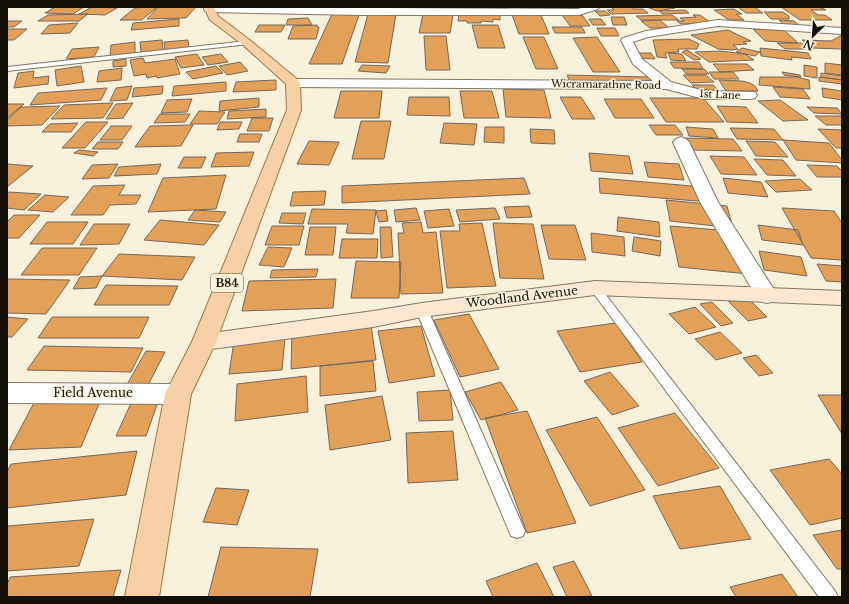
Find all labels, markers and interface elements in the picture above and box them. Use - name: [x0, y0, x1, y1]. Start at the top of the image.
- north arrow: [793, 16, 833, 56]
- text: N: [801, 36, 816, 54]
- street label: Wicramarathne Road: [550, 77, 661, 92]
- street label: 1st Lane: [699, 87, 741, 102]
- road number: B84: [211, 274, 243, 292]
- street label: Woodland Avenue: [464, 282, 579, 311]
- street label: Field Avenue: [53, 385, 133, 400]

